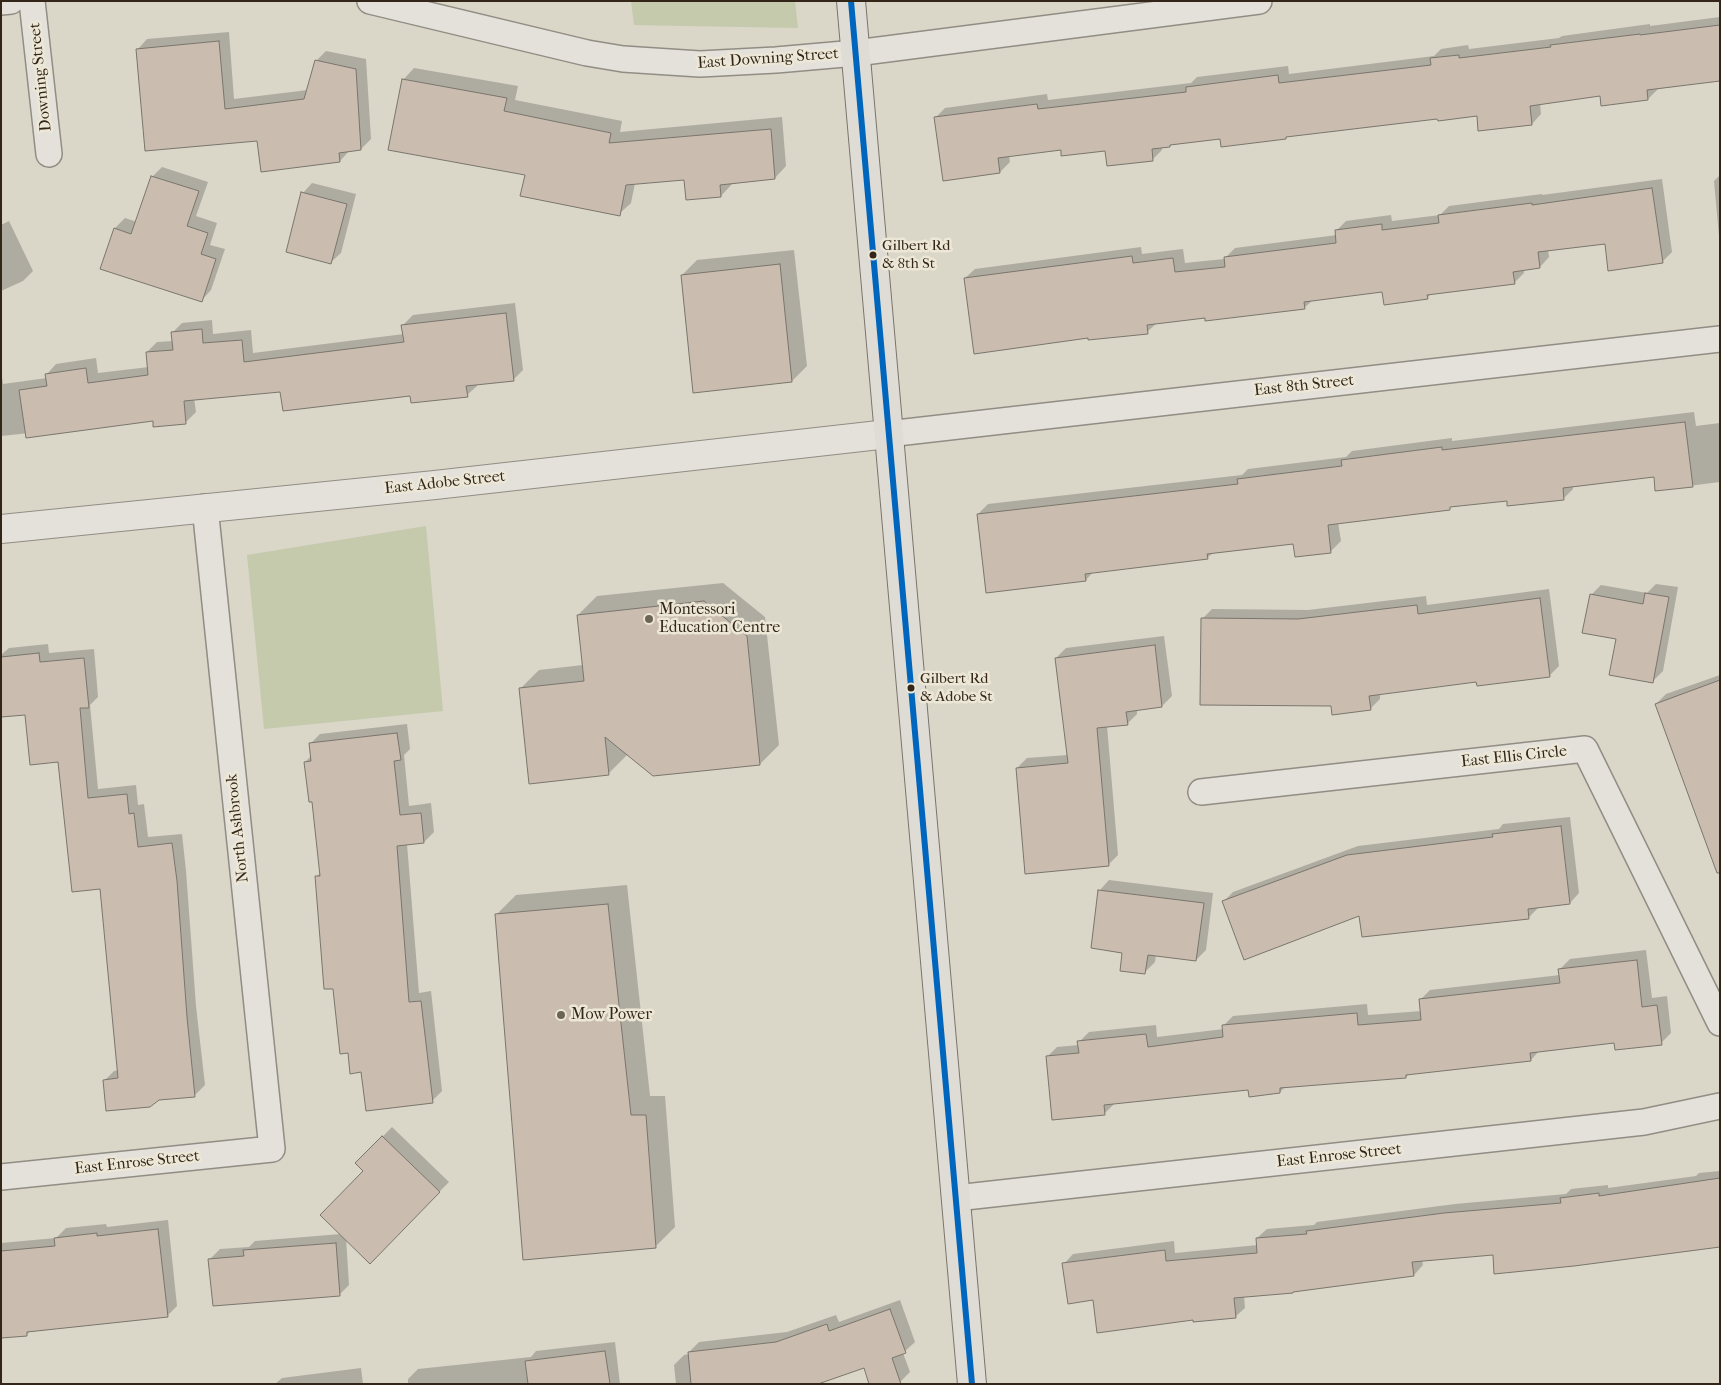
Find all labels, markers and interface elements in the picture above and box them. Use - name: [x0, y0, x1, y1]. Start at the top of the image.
- street label: Downing Street: [26, 22, 56, 132]
- street label: East Downing Street: [697, 44, 839, 74]
- place label: Gilbert Rd & 8th St: [882, 237, 950, 272]
- marker: Gilbert Rd & 8th St: [868, 250, 878, 260]
- street label: East 8th Street: [1253, 371, 1355, 401]
- street label: East Adobe Street: [384, 467, 506, 499]
- place label: Montessori Education Centre: [659, 600, 780, 638]
- marker: Montessori Education Centre: [643, 613, 655, 625]
- place label: Gilbert Rd & Adobe St: [920, 670, 993, 705]
- marker: Gilbert Rd & Adobe St: [906, 683, 916, 693]
- street label: East Ellis Circle: [1460, 742, 1568, 772]
- street label: North Ashbrook: [223, 773, 253, 883]
- place label: Mow Power: [571, 1005, 652, 1025]
- marker: Mow Power: [555, 1009, 567, 1021]
- street label: East Enrose Street: [1276, 1140, 1402, 1172]
- street label: East Enrose Street: [74, 1147, 200, 1179]

